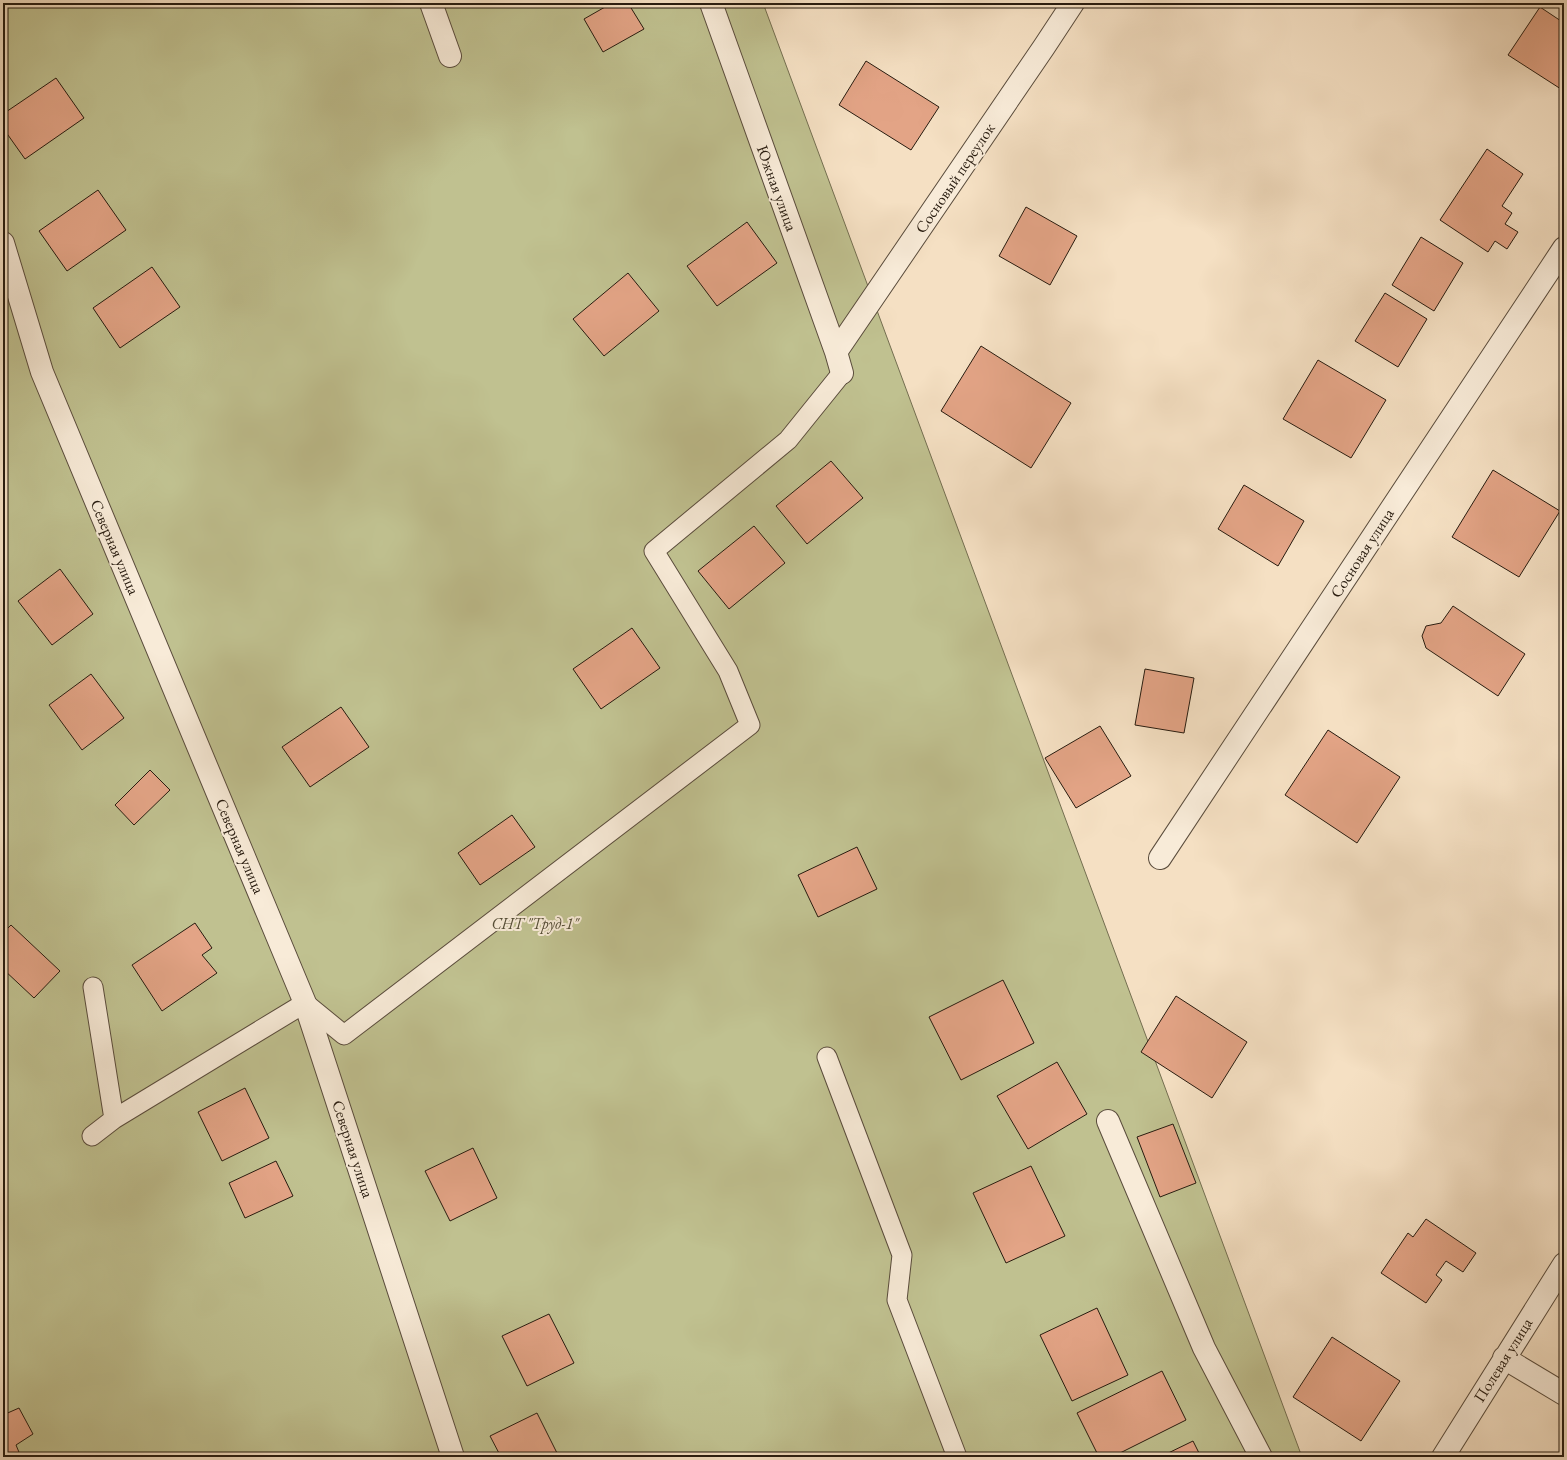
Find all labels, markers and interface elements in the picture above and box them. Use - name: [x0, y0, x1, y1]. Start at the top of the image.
- street label: Сосновый переулок: [910, 118, 1000, 237]
- street label: Южная улица: [752, 142, 802, 234]
- street label: Северная улица: [86, 496, 145, 598]
- street label: Сосновая улица: [1325, 504, 1399, 602]
- street label: Северная улица: [211, 795, 270, 897]
- park label: СНТ "Труд-1": [491, 913, 580, 934]
- street label: Северная улица: [327, 1098, 379, 1201]
- street label: Полевая улица: [1469, 1313, 1538, 1406]

